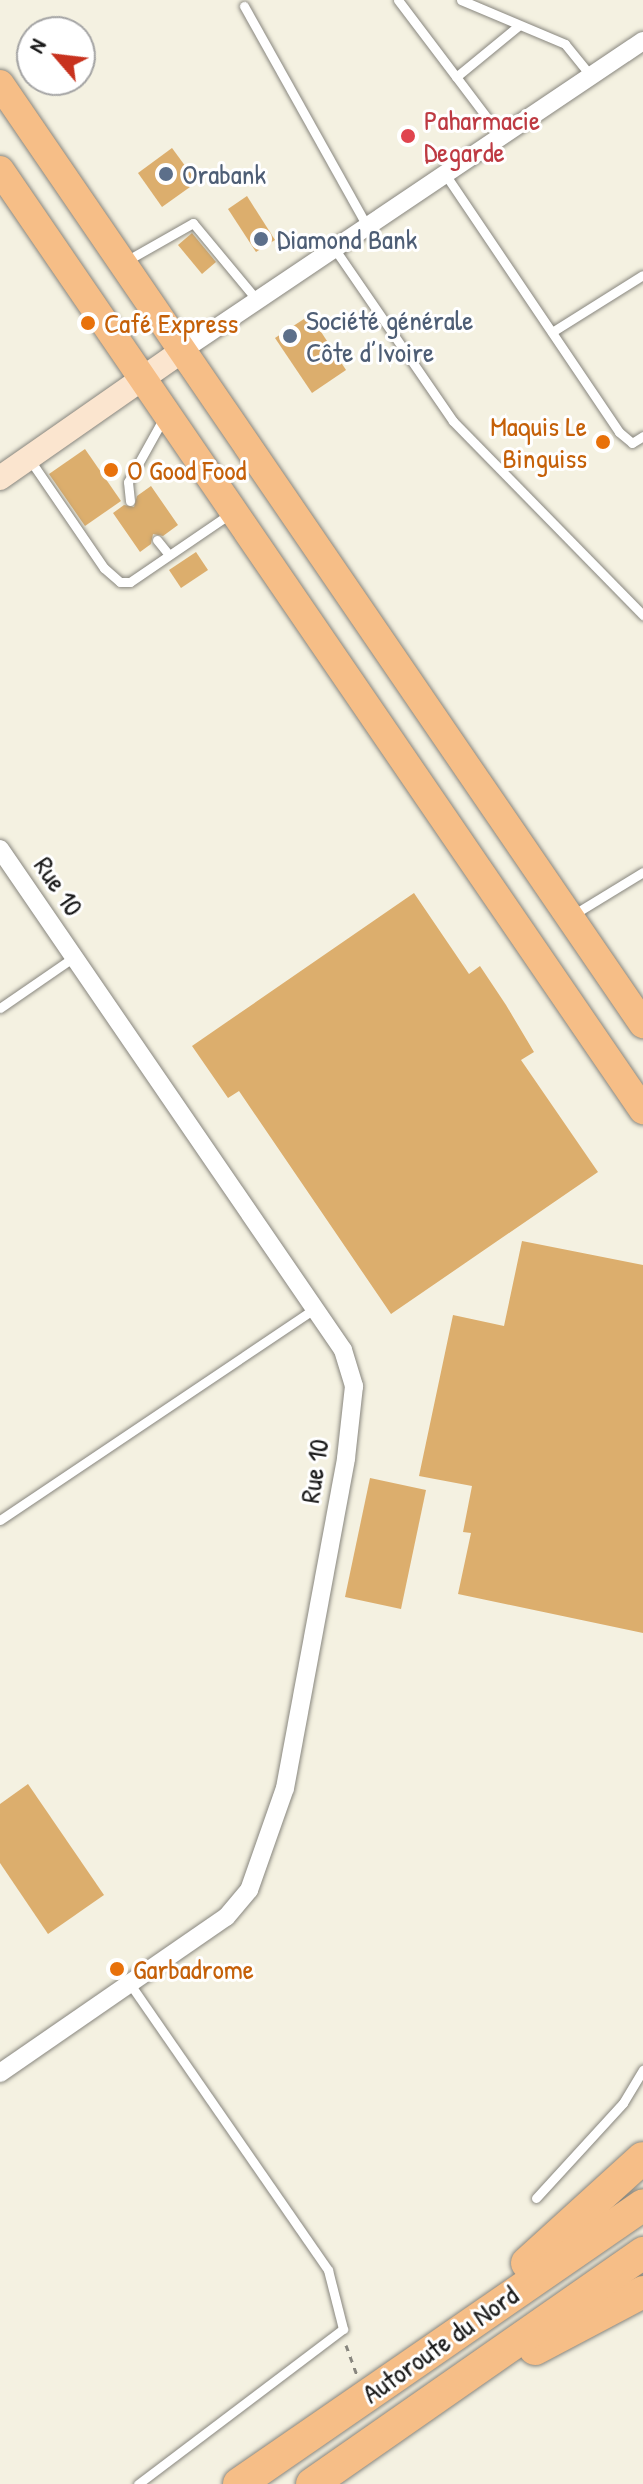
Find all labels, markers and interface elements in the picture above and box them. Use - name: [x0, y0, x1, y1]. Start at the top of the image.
- north arrow: [16, 16, 96, 96]
- text: N: [21, 33, 53, 58]
- place label: Paharmacie Degarde: [424, 103, 540, 169]
- marker: Paharmacie Degarde: [399, 127, 417, 145]
- place label: Orabank: [182, 157, 266, 191]
- marker: Orabank: [157, 165, 175, 183]
- place label: Diamond Bank: [277, 222, 417, 256]
- marker: Diamond Bank: [252, 230, 270, 248]
- place label: Société générale Côte d’Ivoire: [306, 303, 473, 369]
- place label: Café Express: [104, 306, 238, 340]
- marker: Café Express: [79, 314, 97, 332]
- marker: Société générale Côte d’Ivoire: [281, 327, 299, 345]
- place label: Maquis Le Binguiss: [490, 409, 587, 475]
- marker: Maquis Le Binguiss: [594, 433, 612, 451]
- place label: O Good Food: [127, 453, 246, 487]
- marker: O Good Food: [102, 461, 120, 479]
- street label: Rue 10: [27, 850, 91, 922]
- street label: Rue 10: [292, 1437, 336, 1505]
- place label: Garbadrome: [133, 1952, 254, 1986]
- marker: Garbadrome: [108, 1960, 126, 1978]
- street label: Autoroute du Nord: [356, 2278, 524, 2410]

